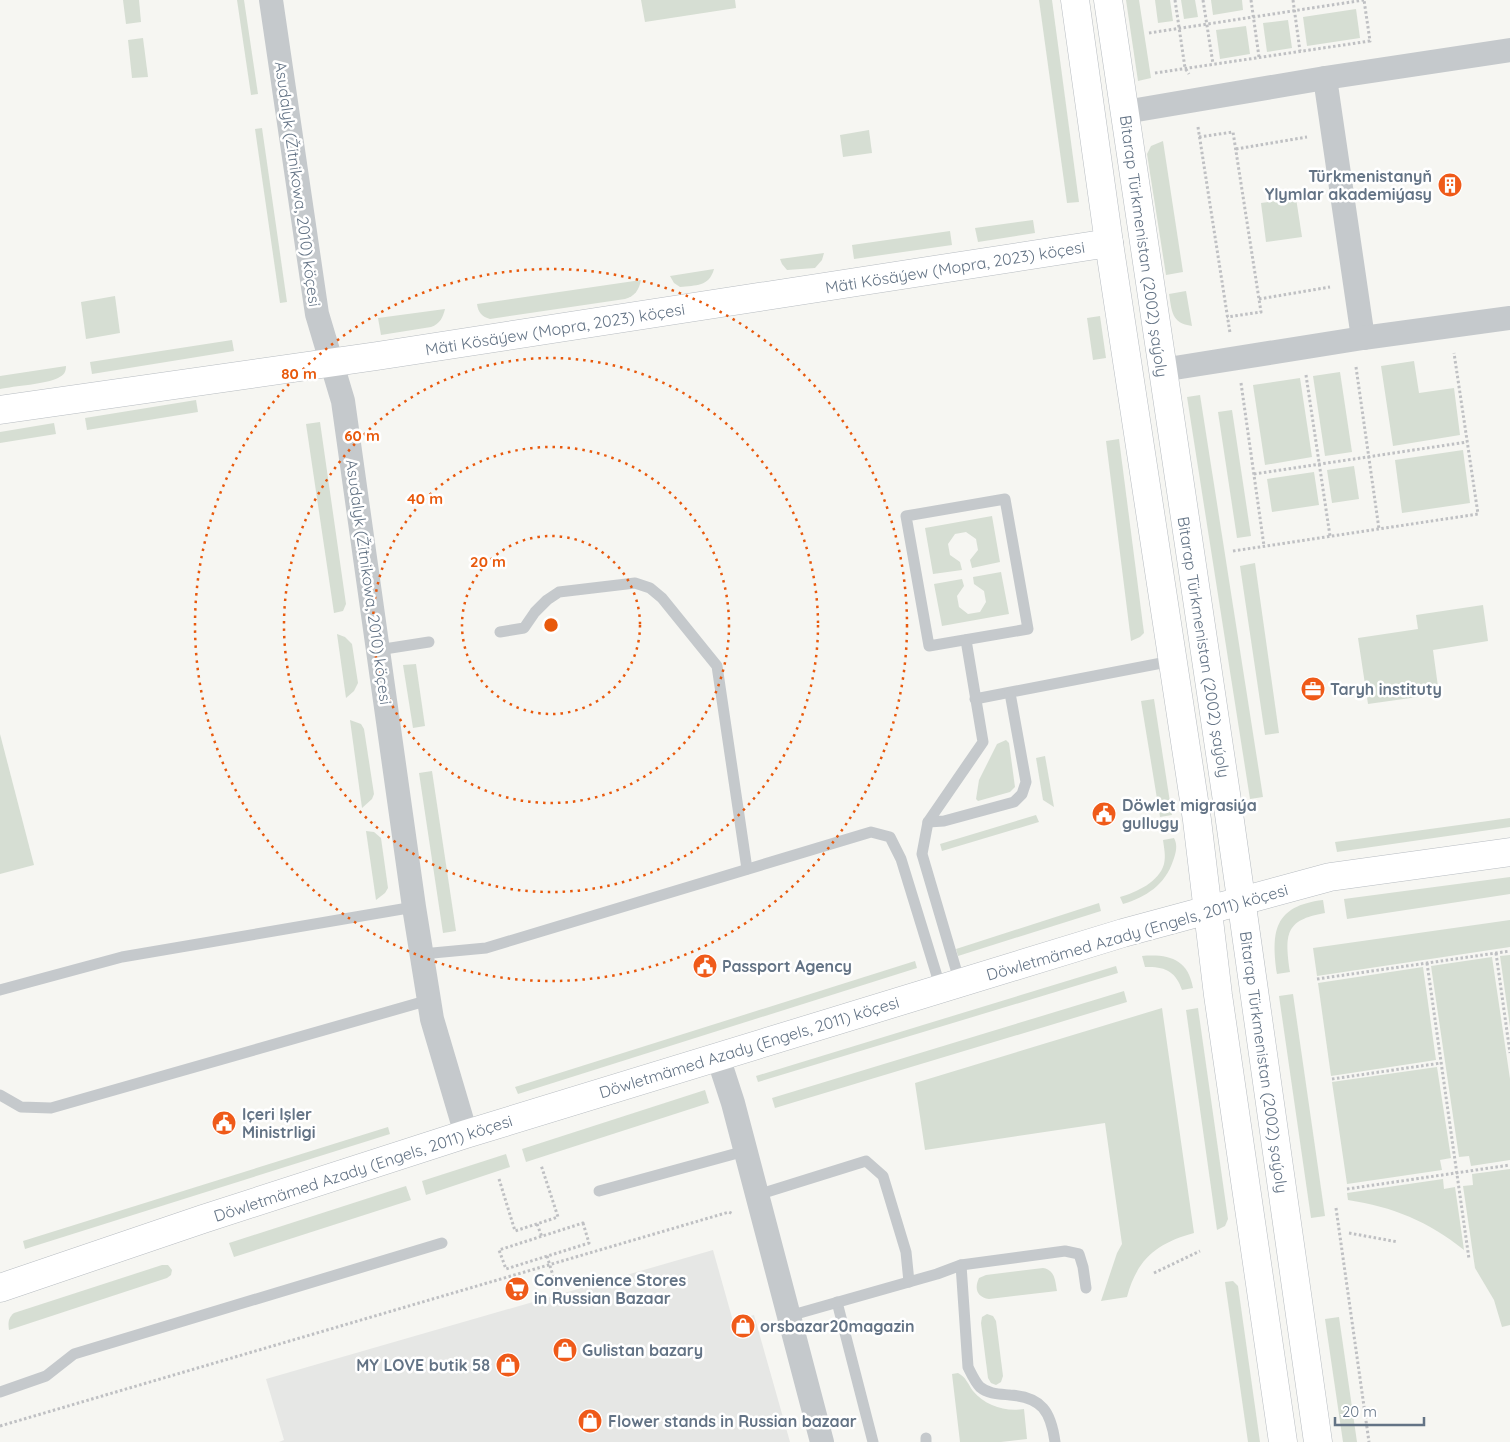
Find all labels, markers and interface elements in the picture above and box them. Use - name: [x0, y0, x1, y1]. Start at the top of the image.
- street label: Asudalyk (Žitnikowa, 2010) köçesi: [271, 60, 325, 308]
- street label: Bitarap Türkmenistan (2002) şaýoly: [1116, 114, 1172, 378]
- place label: Türkmenistanyň Ylymlar akademiýasy: [1265, 166, 1432, 204]
- building icon: Türkmenistanyň Ylymlar akademiýasy: [1437, 172, 1463, 198]
- street label: Mäti Kösäýew (Mopra, 2023) köçesi: [824, 237, 1086, 297]
- street label: Mäti Kösäýew (Mopra, 2023) köçesi: [424, 299, 686, 359]
- text: 80 m: [281, 364, 317, 383]
- text: 60 m: [344, 426, 380, 445]
- street label: Asudalyk (Žitnikowa, 2010) köçesi: [342, 458, 396, 706]
- text: 40 m: [407, 489, 443, 508]
- street label: Bitarap Türkmenistan (2002) şaýoly: [1173, 515, 1235, 779]
- text: 20 m: [470, 552, 506, 571]
- centre of rings: [542, 616, 560, 634]
- office icon: Taryh instituty: [1300, 676, 1326, 702]
- place label: Taryh instituty: [1330, 679, 1442, 699]
- place label: Döwlet migrasiýa gullugy: [1122, 795, 1257, 833]
- public building icon: Döwlet migrasiýa gullugy: [1091, 801, 1117, 827]
- street label: Döwletmämed Azady (Engels, 2011) köçesi: [984, 879, 1290, 985]
- street label: Bitarap Türkmenistan (2002) şaýoly: [1236, 930, 1292, 1194]
- public building icon: Passport Agency: [692, 953, 718, 979]
- place label: Passport Agency: [722, 956, 852, 976]
- street label: Döwletmämed Azady (Engels, 2011) köçesi: [597, 992, 901, 1102]
- place label: Içeri Işler Ministrligi: [242, 1104, 315, 1142]
- street label: Döwletmämed Azady (Engels, 2011) köçesi: [211, 1110, 515, 1226]
- public building icon: Içeri Işler Ministrligi: [211, 1110, 237, 1136]
- place label: Convenience Stores in Russian Bazaar: [534, 1270, 686, 1308]
- supermarket icon: Convenience Stores in Russian Bazaar: [504, 1276, 530, 1302]
- shop icon: orsbazar20magazin: [730, 1313, 756, 1339]
- place label: orsbazar20magazin: [760, 1316, 914, 1336]
- shop icon: Gulistan bazary: [552, 1337, 578, 1363]
- place label: Gulistan bazary: [582, 1340, 703, 1360]
- shop icon: MY LOVE butik 58: [495, 1352, 521, 1378]
- place label: MY LOVE butik 58: [356, 1355, 490, 1375]
- scale bar: [1335, 1394, 1424, 1426]
- text: 20 m: [1342, 1402, 1377, 1421]
- shop icon: Flower stands in Russian bazaar: [577, 1408, 603, 1434]
- place label: Flower stands in Russian bazaar: [608, 1411, 857, 1431]

